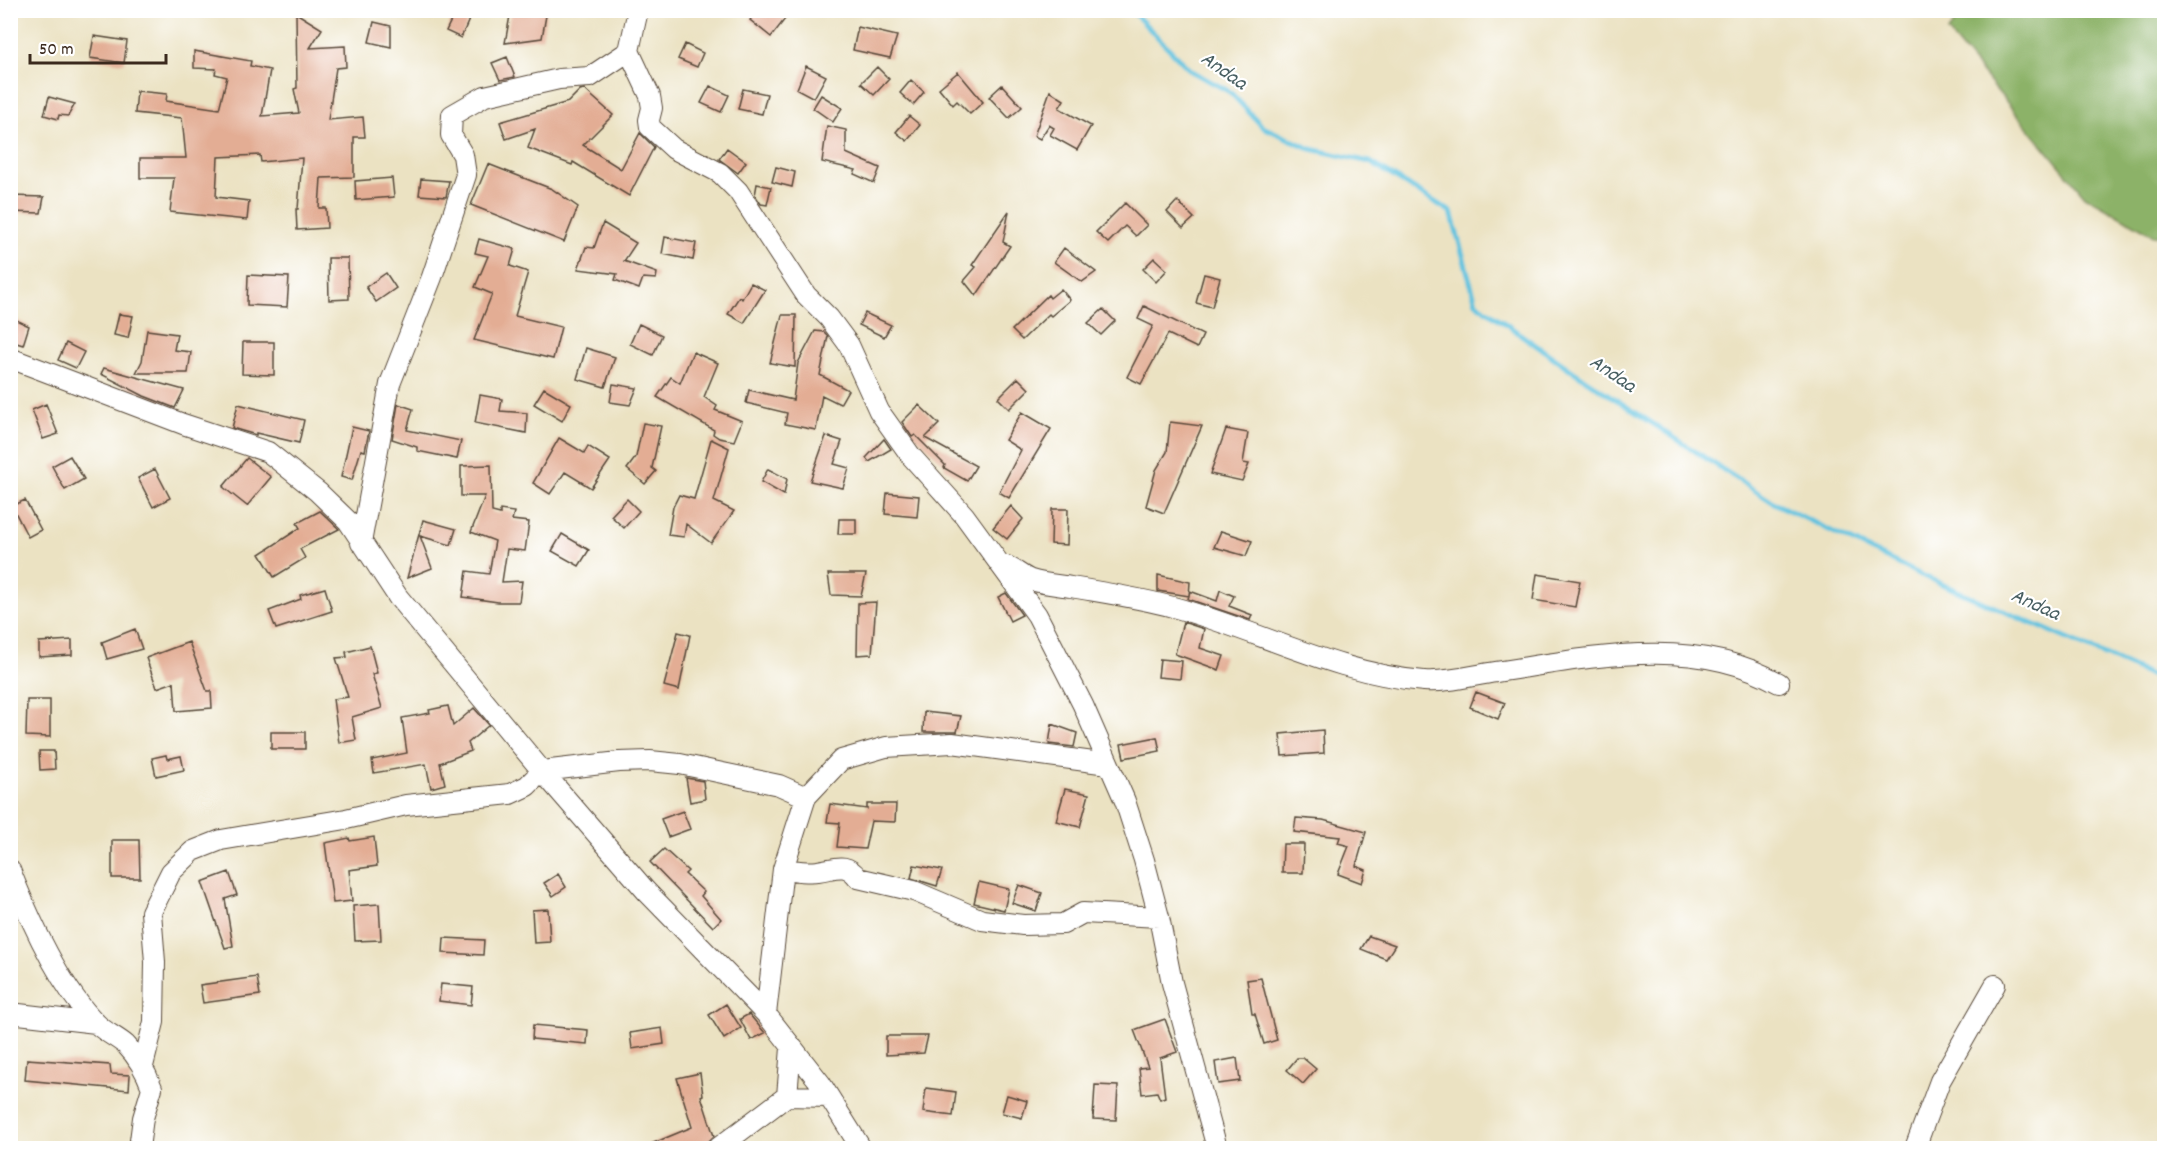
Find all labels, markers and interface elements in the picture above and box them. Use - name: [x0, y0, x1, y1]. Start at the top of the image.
- scale bar: [30, 27, 166, 65]
- text: 50 m: [39, 38, 74, 63]
- water label: Andaa: [1194, 45, 1253, 99]
- water label: Andaa: [1583, 348, 1642, 402]
- water label: Andaa: [2006, 582, 2065, 630]

